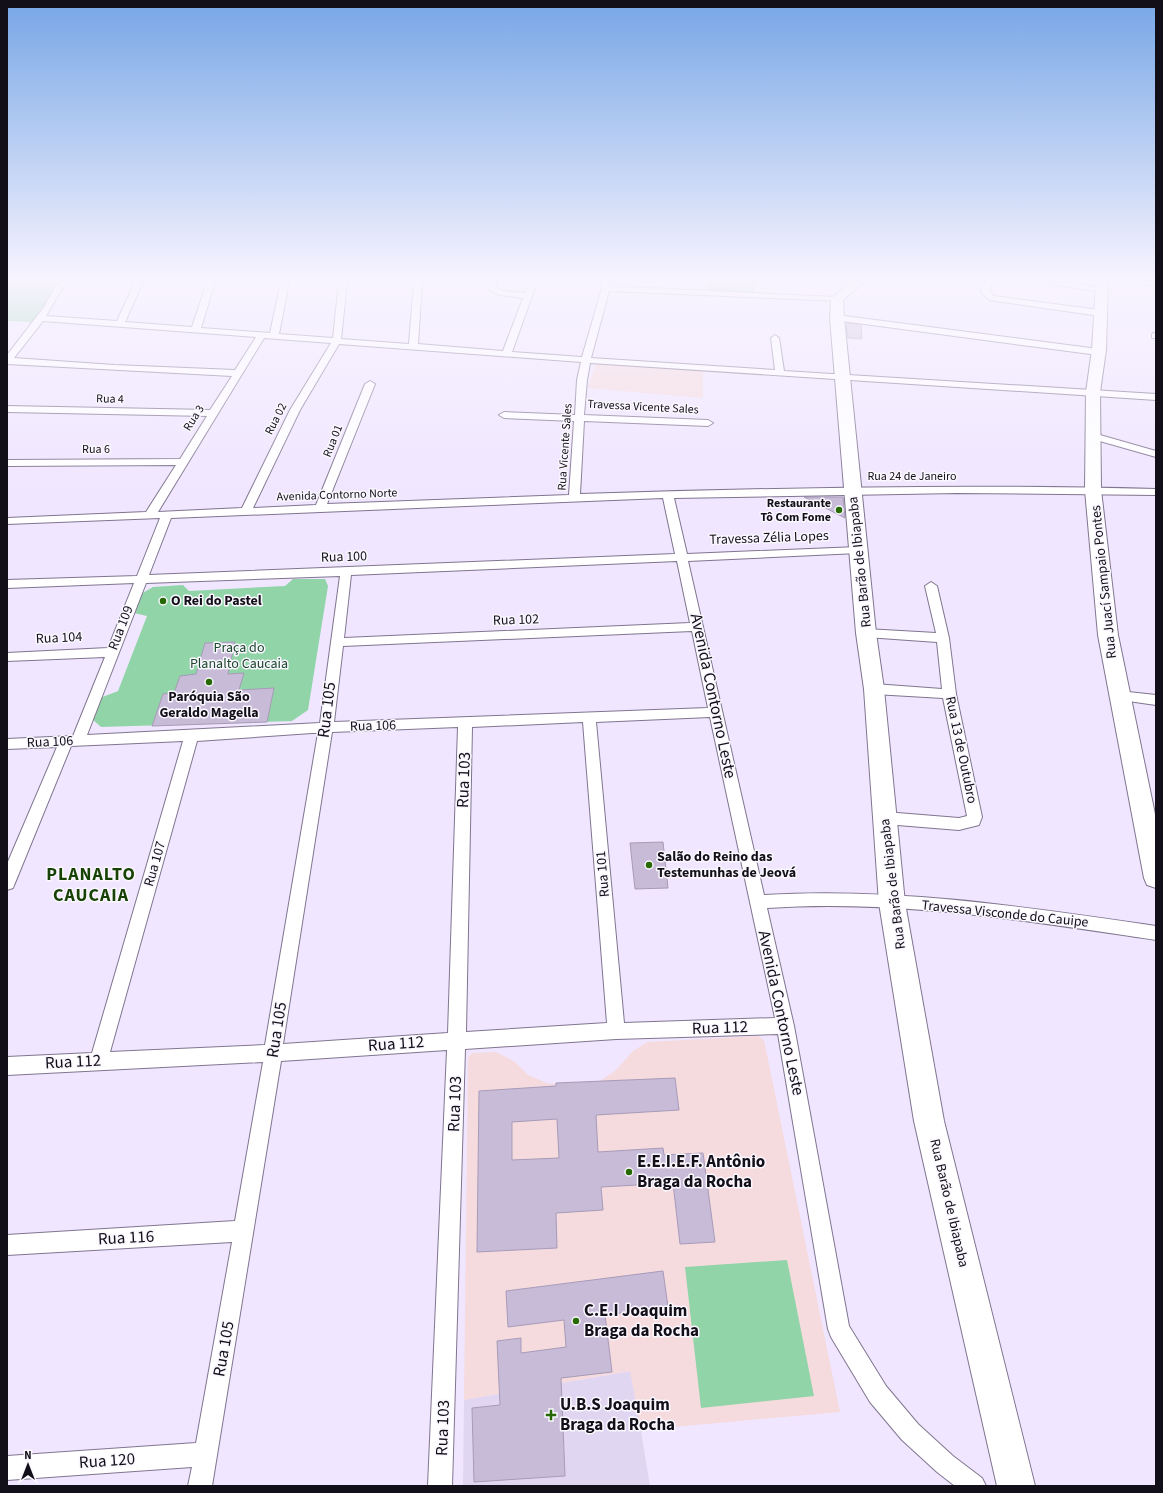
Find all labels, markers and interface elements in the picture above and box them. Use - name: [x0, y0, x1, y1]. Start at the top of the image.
- street label: Rua 4: [96, 390, 124, 408]
- street label: Travessa Vicente Sales: [587, 396, 699, 418]
- street label: Rua 02: [261, 400, 291, 438]
- street label: Rua 3: [179, 402, 209, 434]
- street label: Rua Vicente Sales: [553, 403, 577, 491]
- street label: Rua 01: [319, 422, 347, 460]
- street label: Rua 6: [82, 441, 110, 458]
- street label: Rua 24 de Janeiro: [868, 468, 956, 485]
- street label: Avenida Contorno Norte: [276, 484, 398, 506]
- place label: Restaurante Tô Com Fome: [761, 495, 831, 526]
- street label: Rua Barão de Ibiapaba: [843, 496, 877, 628]
- street label: Rua Juací Sampaio Pontes: [1086, 504, 1122, 660]
- marker: Restaurante Tô Com Fome: [834, 505, 844, 515]
- street label: Travessa Zélia Lopes: [709, 526, 829, 550]
- street label: Rua 100: [321, 546, 368, 568]
- place label: O Rei do Pastel: [171, 591, 262, 611]
- marker: O Rei do Pastel: [158, 596, 168, 606]
- street label: Rua 109: [103, 603, 139, 653]
- street label: Rua 102: [493, 609, 540, 631]
- street label: Avenida Contorno Leste: [684, 611, 742, 781]
- street label: Rua 104: [35, 627, 83, 649]
- park label: Praça do Planalto Caucaia: [190, 638, 288, 674]
- marker: Paróquia São Geraldo Magella: [204, 677, 214, 687]
- street label: Rua 105: [312, 681, 342, 739]
- place label: Paróquia São Geraldo Magella: [159, 687, 259, 723]
- street label: Rua 13 de Outubro: [940, 695, 982, 805]
- street label: Rua 106: [350, 715, 397, 737]
- street label: Rua 106: [26, 731, 74, 753]
- street label: Rua 103: [451, 751, 477, 809]
- street label: Rua Barão de Ibiapaba: [875, 818, 911, 950]
- street label: Rua 107: [139, 839, 171, 889]
- place label: Salão do Reino das Testemunhas de Jeová: [657, 847, 796, 883]
- street label: Rua 101: [591, 850, 615, 898]
- marker: Salão do Reino das Testemunhas de Jeová: [644, 860, 654, 870]
- district label: PLANALTO CAUCAIA: [46, 862, 136, 908]
- street label: Travessa Visconde do Cauipe: [921, 895, 1090, 933]
- street label: Avenida Contorno Leste: [752, 928, 810, 1098]
- street label: Rua 105: [261, 1000, 293, 1060]
- street label: Rua 112: [691, 1015, 749, 1041]
- street label: Rua 112: [367, 1030, 425, 1058]
- street label: Rua 112: [44, 1049, 102, 1075]
- street label: Rua 103: [442, 1075, 468, 1133]
- street label: Rua Barão de Ibiapaba: [924, 1137, 974, 1269]
- place label: E.E.I.E.F. Antônio Braga da Rocha: [637, 1150, 765, 1194]
- marker: E.E.I.E.F. Antônio Braga da Rocha: [624, 1167, 634, 1177]
- street label: Rua 116: [97, 1225, 155, 1251]
- place label: C.E.I Joaquim Braga da Rocha: [584, 1299, 699, 1343]
- marker: C.E.I Joaquim Braga da Rocha: [571, 1316, 581, 1326]
- street label: Rua 105: [207, 1319, 241, 1379]
- place label: U.B.S Joaquim Braga da Rocha: [560, 1393, 675, 1437]
- street label: Rua 103: [430, 1399, 456, 1457]
- marker: U.B.S Joaquim Braga da Rocha: [545, 1409, 557, 1421]
- north arrow: [8, 1445, 48, 1485]
- street label: Rua 120: [78, 1447, 136, 1475]
- text: N: [24, 1448, 32, 1463]

